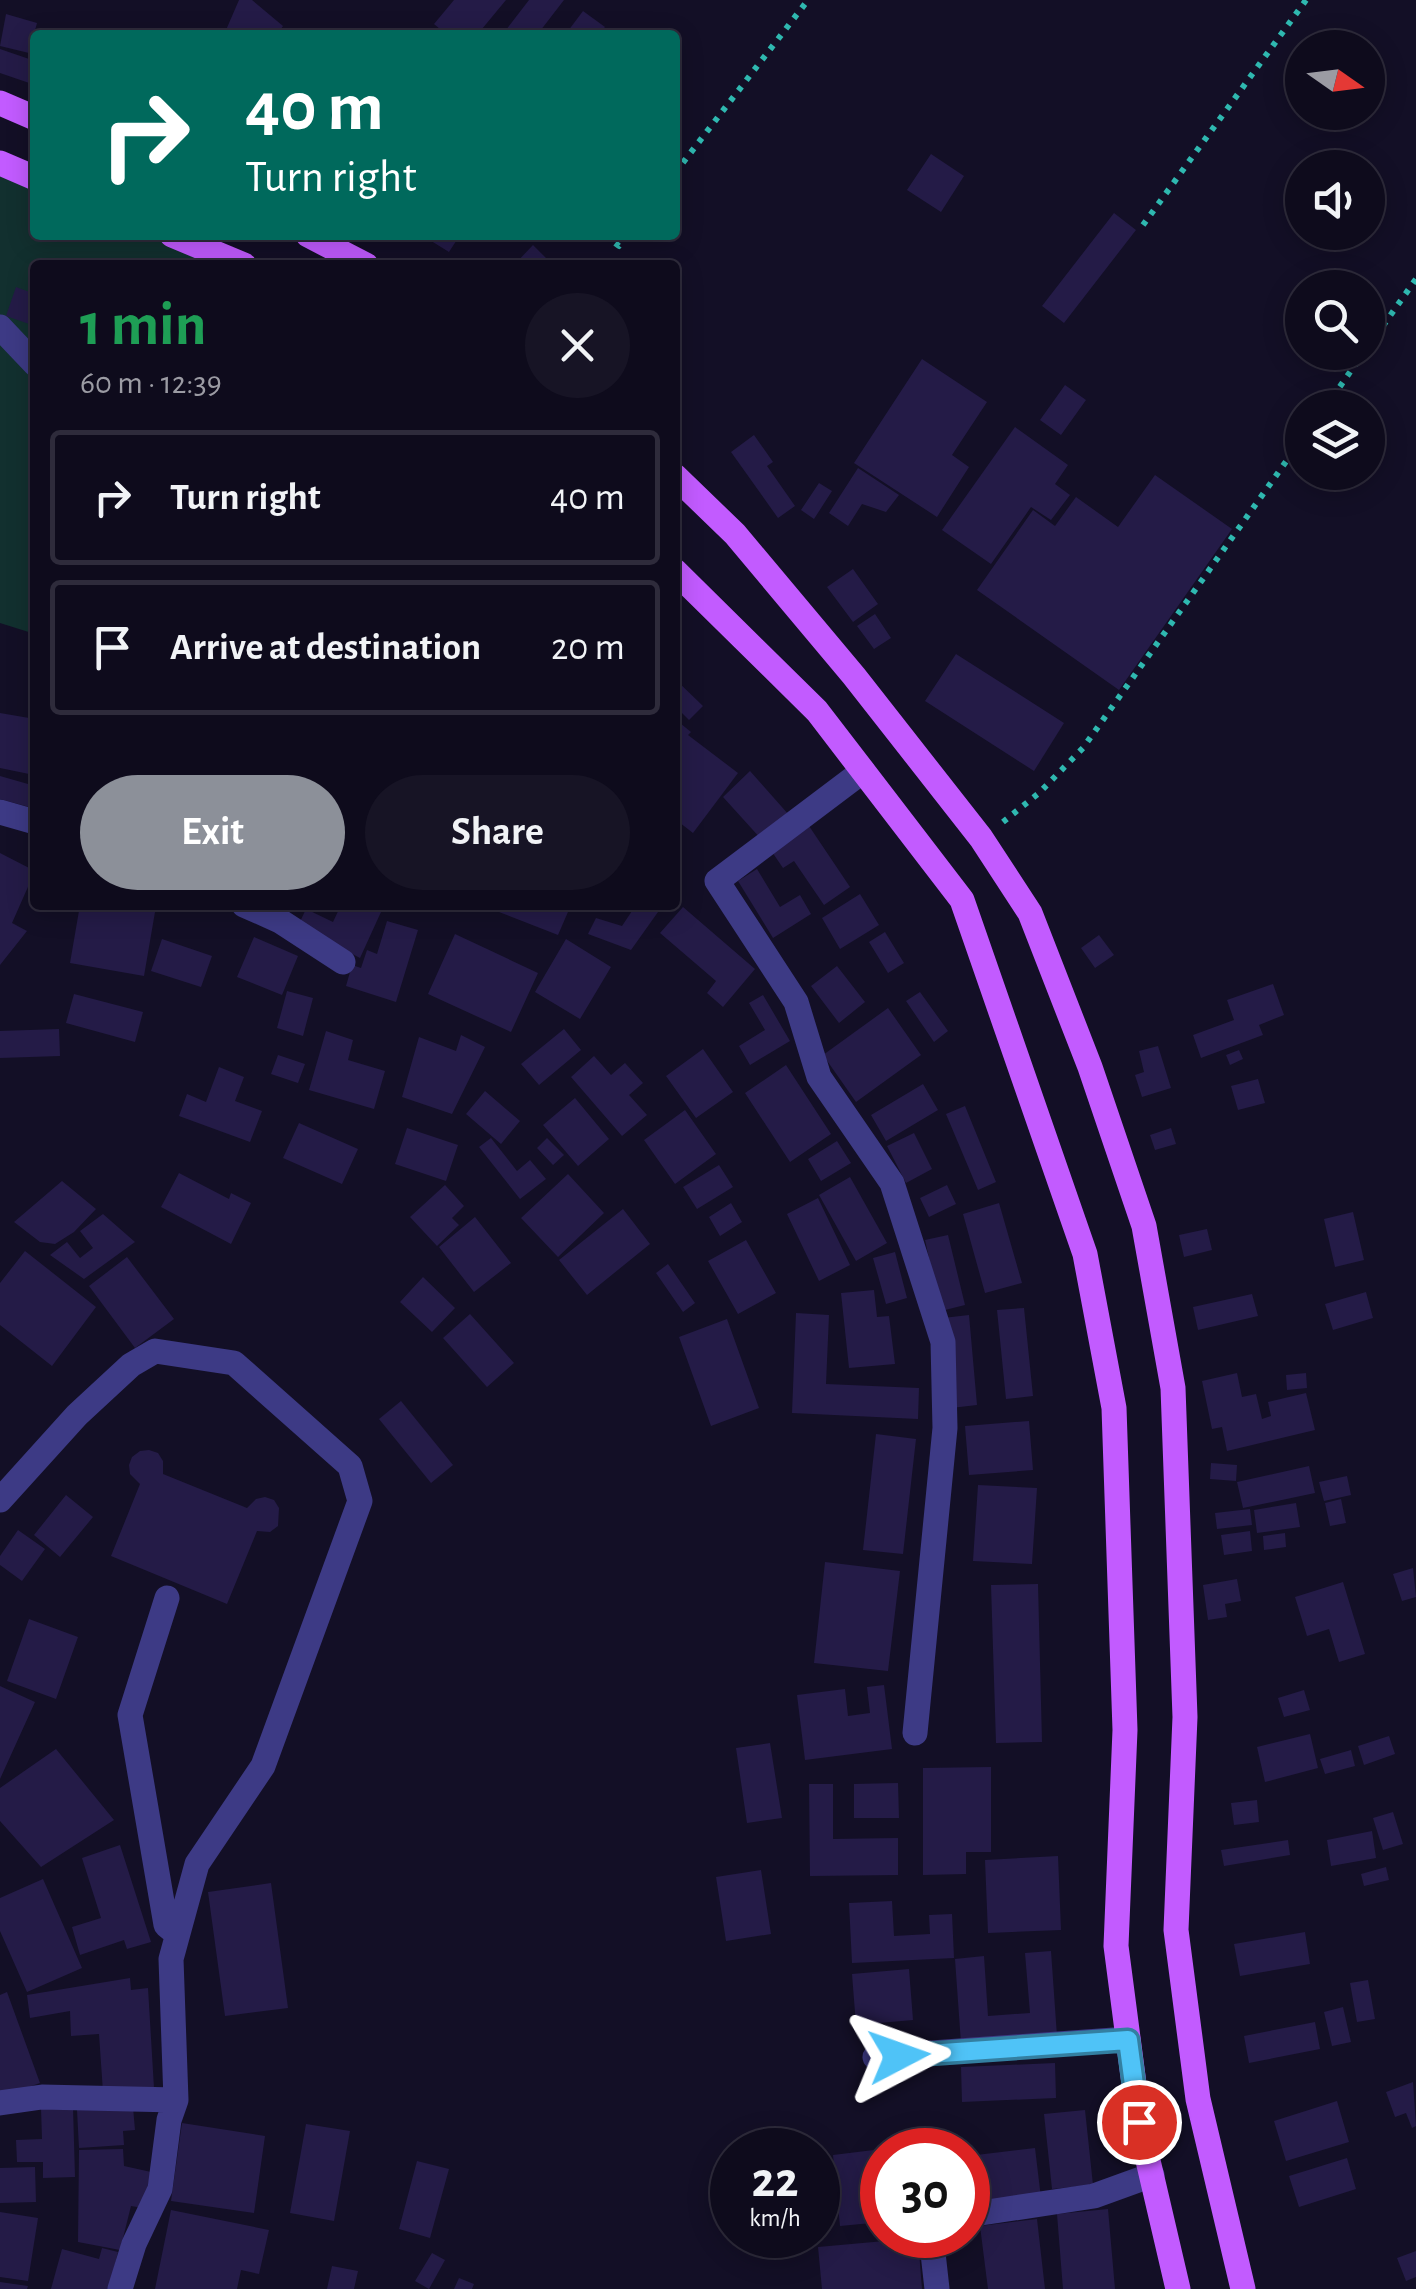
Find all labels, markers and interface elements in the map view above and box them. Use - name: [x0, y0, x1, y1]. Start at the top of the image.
- north arrow: [1285, 30, 1385, 130]
- map controls: [1285, 30, 1385, 490]
- icon: right: [80, 70, 210, 200]
- text: 40 m: [245, 73, 384, 143]
- button: sound: [1285, 150, 1385, 250]
- text: Turn right: [245, 155, 417, 200]
- button: search: [1285, 270, 1385, 370]
- button: close: [525, 293, 630, 398]
- text: 1 min: [80, 296, 206, 356]
- text: 60 m · 12:39: [80, 367, 222, 399]
- button: layers: [1285, 390, 1385, 490]
- icon: right: [85, 470, 140, 525]
- text: Turn right: [170, 479, 320, 517]
- text: 40 m: [550, 479, 625, 517]
- icon: arrive: [85, 620, 140, 675]
- text: Arrive at destination: [170, 629, 481, 667]
- text: 20 m: [551, 629, 625, 667]
- button: Exit: [80, 775, 345, 890]
- button: Share: [365, 775, 630, 890]
- position arrow: [847, 2004, 951, 2108]
- pin: [1097, 2080, 1182, 2165]
- icon: arrive: [1112, 2095, 1167, 2150]
- speed limit sign: 30: [860, 2128, 990, 2258]
- text: 22: [751, 2156, 799, 2206]
- text: km/h: [749, 2206, 801, 2231]

